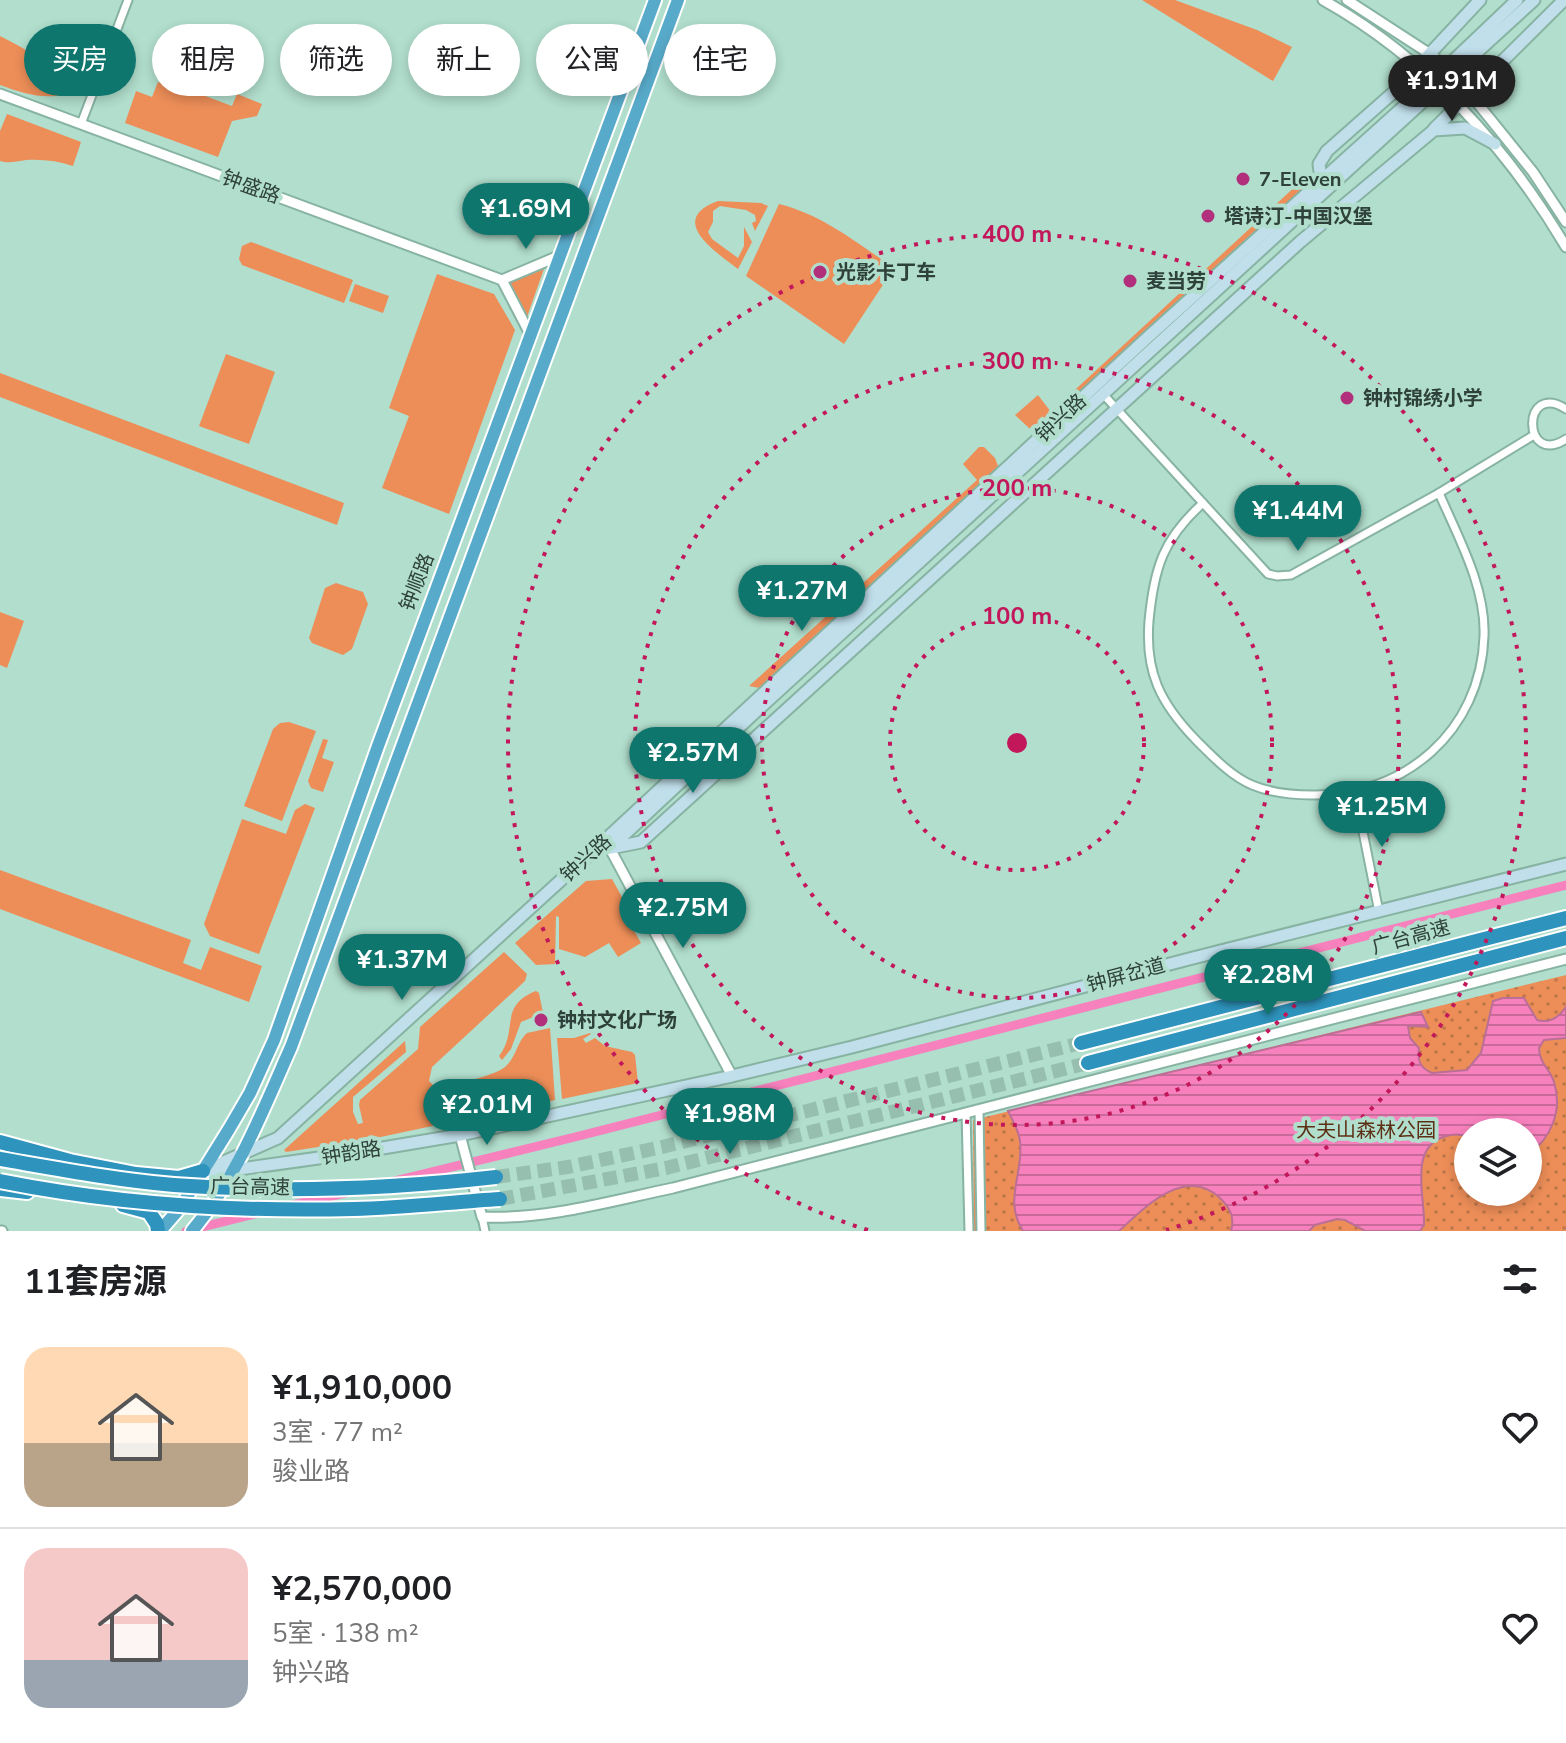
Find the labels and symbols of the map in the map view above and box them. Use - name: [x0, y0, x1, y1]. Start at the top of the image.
- pin: ¥1.91M: [1387, 55, 1517, 123]
- street label: 钟盛路: [218, 164, 284, 210]
- place label: 7-Eleven: [1259, 166, 1341, 193]
- marker: 7-Eleven: [1234, 170, 1252, 188]
- pin: ¥1.69M: [461, 183, 591, 251]
- place label: 塔诗汀-中国汉堡: [1224, 203, 1373, 230]
- marker: 塔诗汀-中国汉堡: [1199, 207, 1217, 225]
- text: 400 m: [982, 218, 1052, 250]
- place label: 光影卡丁车: [836, 259, 936, 286]
- marker: 光影卡丁车: [811, 263, 829, 281]
- place label: 麦当劳: [1146, 268, 1206, 295]
- marker: 麦当劳: [1121, 272, 1139, 290]
- text: 300 m: [982, 345, 1052, 377]
- place label: 钟村锦绣小学: [1363, 385, 1483, 412]
- street label: 钟兴路: [1030, 388, 1092, 448]
- marker: 钟村锦绣小学: [1338, 389, 1356, 407]
- text: 200 m: [982, 472, 1052, 504]
- pin: ¥1.44M: [1233, 485, 1363, 553]
- street label: 钟顺路: [394, 549, 440, 615]
- pin: ¥1.27M: [737, 565, 867, 633]
- text: 100 m: [982, 600, 1052, 632]
- pin: ¥2.57M: [628, 727, 758, 795]
- centre of rings: [1003, 729, 1031, 757]
- pin: ¥1.25M: [1317, 781, 1447, 849]
- street label: 钟兴路: [555, 828, 617, 888]
- pin: ¥2.75M: [618, 882, 748, 950]
- street label: 广台高速: [1369, 914, 1453, 960]
- pin: ¥1.37M: [337, 934, 467, 1002]
- pin: ¥2.28M: [1203, 949, 1333, 1017]
- street label: 钟屏岔道: [1084, 952, 1168, 998]
- place label: 钟村文化广场: [557, 1007, 677, 1034]
- marker: 钟村文化广场: [532, 1011, 550, 1029]
- pin: ¥2.01M: [422, 1079, 552, 1147]
- pin: ¥1.98M: [665, 1088, 795, 1156]
- park label: 大夫山森林公园: [1296, 1117, 1436, 1144]
- street label: 钟韵路: [319, 1135, 383, 1171]
- street label: 广台高速: [210, 1173, 290, 1201]

